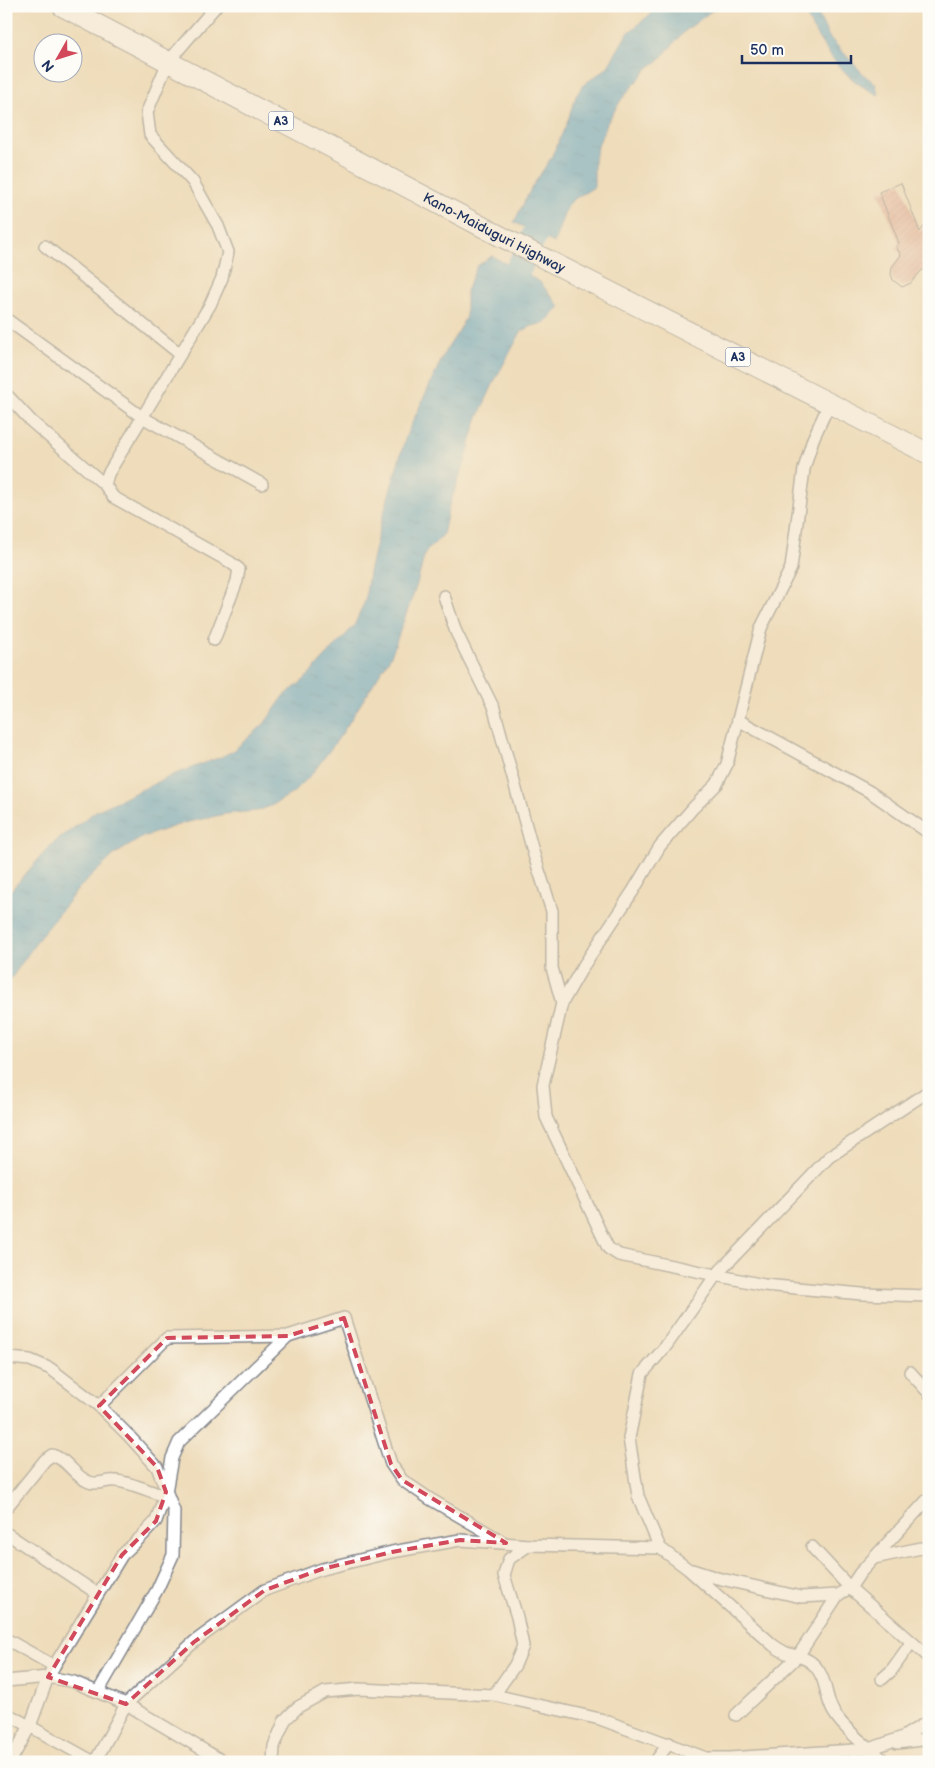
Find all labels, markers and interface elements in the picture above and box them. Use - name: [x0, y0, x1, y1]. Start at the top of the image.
- north arrow: [32, 32, 82, 82]
- scale bar: [742, 32, 851, 64]
- text: 50 m: [750, 41, 784, 60]
- text: N: [38, 56, 58, 75]
- road number: A3: [268, 112, 294, 130]
- street label: Kano-Maiduguri Highway: [420, 189, 569, 277]
- road number: A3: [726, 348, 750, 367]

